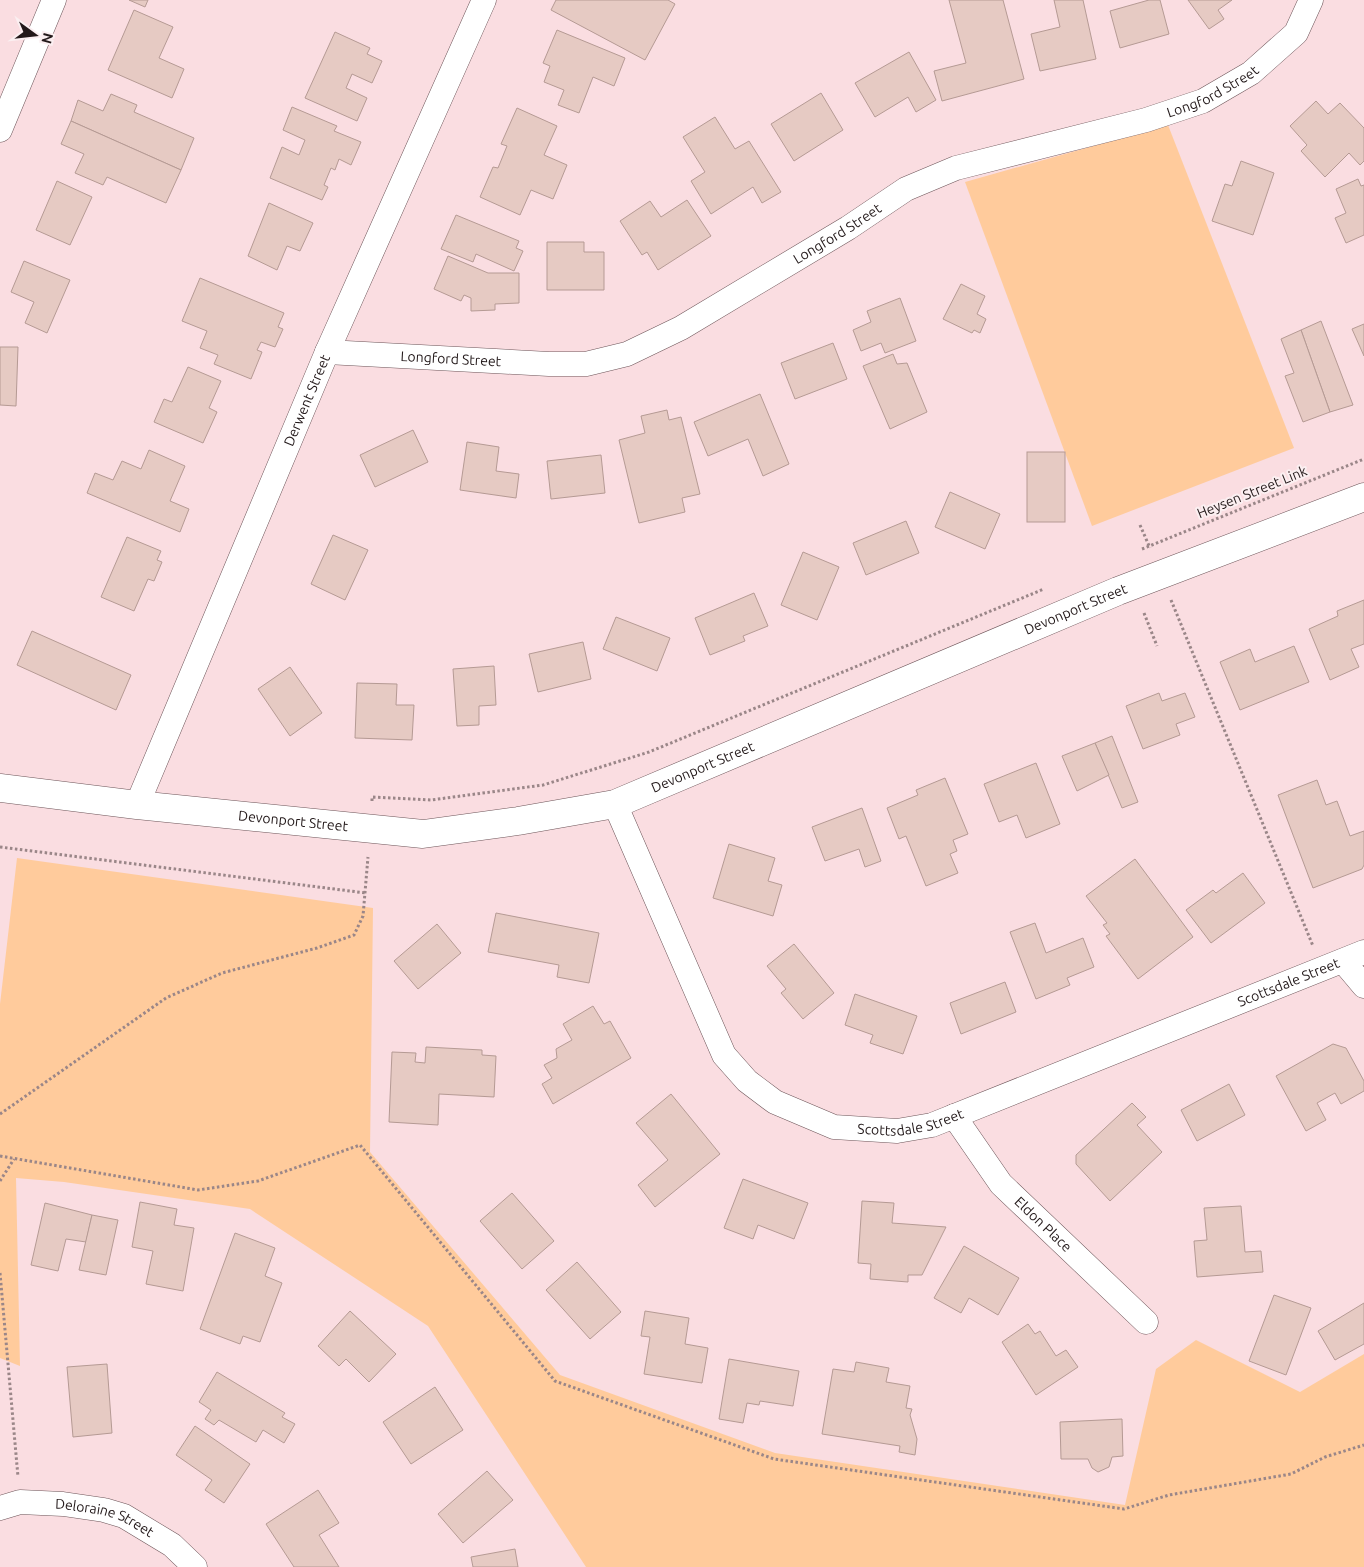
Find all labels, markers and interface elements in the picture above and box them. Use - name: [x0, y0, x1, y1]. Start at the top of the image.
- north arrow: [10, 10, 60, 60]
- text: N: [38, 31, 57, 45]
- street label: Longford Street: [1165, 62, 1262, 121]
- street label: Longford Street: [790, 200, 885, 267]
- street label: Longford Street: [400, 348, 502, 369]
- street label: Derwent Street: [281, 352, 333, 448]
- street label: Heysen Street Link: [1195, 463, 1309, 521]
- street label: Devonport Street: [1022, 580, 1130, 638]
- street label: Devonport Street: [649, 738, 757, 796]
- street label: Devonport Street: [238, 807, 349, 834]
- street label: Scottsdale Street: [1235, 955, 1342, 1010]
- street label: Scottsdale Street: [857, 1105, 966, 1139]
- street label: Eldon Place: [1011, 1193, 1075, 1255]
- street label: Deloraine Street: [55, 1496, 157, 1540]

